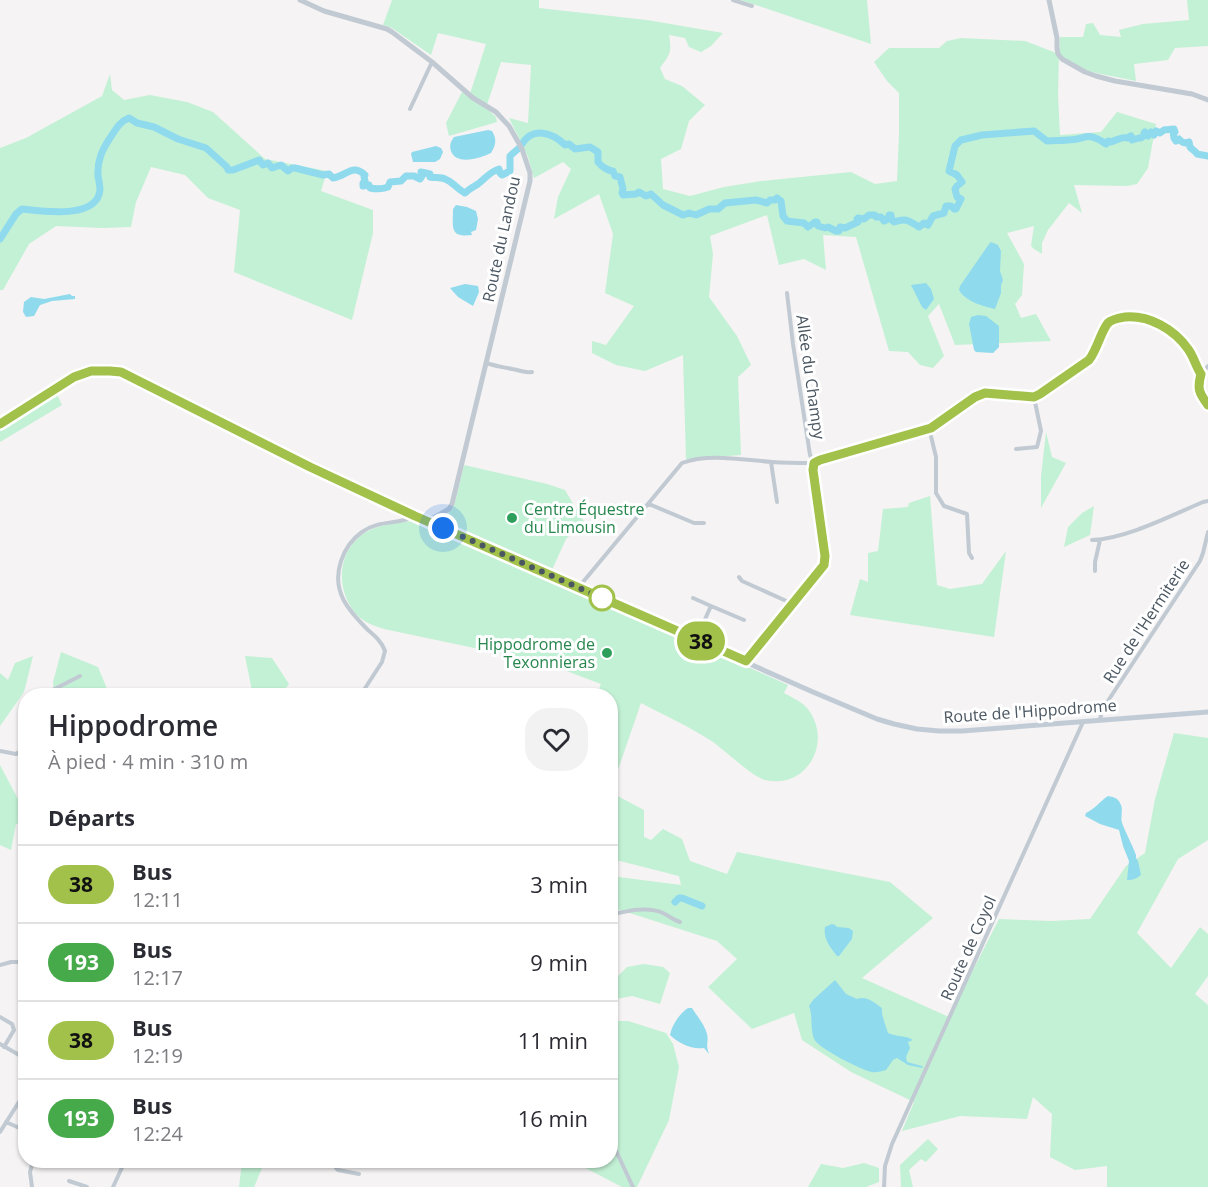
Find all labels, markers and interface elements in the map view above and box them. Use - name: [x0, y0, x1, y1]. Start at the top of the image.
- street label: Route du Landou: [477, 174, 525, 304]
- street label: Allée du Champy: [791, 313, 831, 442]
- place label: Centre Équestre du Limousin: [524, 498, 645, 538]
- marker: Centre Équestre du Limousin: [505, 511, 519, 525]
- your location: [428, 513, 458, 543]
- street label: Rue de l'Hermiterie: [1098, 555, 1194, 687]
- unlabelled marker: [589, 585, 615, 611]
- line badge: 38: [674, 622, 728, 660]
- text: 38: [689, 627, 713, 655]
- place label: Hippodrome de Texonnieras: [477, 633, 595, 673]
- marker: Hippodrome de Texonnieras: [600, 646, 614, 660]
- street label: Route de l'Hippodrome: [943, 694, 1117, 728]
- text: Hippodrome: [48, 706, 218, 744]
- button: heart: [525, 708, 588, 771]
- text: À pied · 4 min · 310 m: [48, 748, 248, 775]
- text: Départs: [48, 802, 135, 832]
- text: Bus: [132, 856, 172, 886]
- text: 3 min: [530, 869, 588, 899]
- text: 38: [69, 870, 93, 898]
- text: 12:11: [132, 886, 183, 913]
- street label: Route de Coyol: [935, 892, 1001, 1004]
- text: Bus: [132, 934, 172, 964]
- text: 9 min: [530, 947, 588, 977]
- text: 193: [63, 948, 99, 976]
- text: 12:17: [132, 964, 183, 991]
- text: Bus: [132, 1012, 172, 1042]
- text: 11 min: [518, 1025, 588, 1055]
- text: 38: [69, 1026, 93, 1054]
- text: 12:19: [132, 1042, 183, 1069]
- text: Bus: [132, 1090, 172, 1120]
- text: 16 min: [518, 1103, 588, 1133]
- text: 193: [63, 1104, 99, 1132]
- text: 12:24: [132, 1120, 183, 1147]

